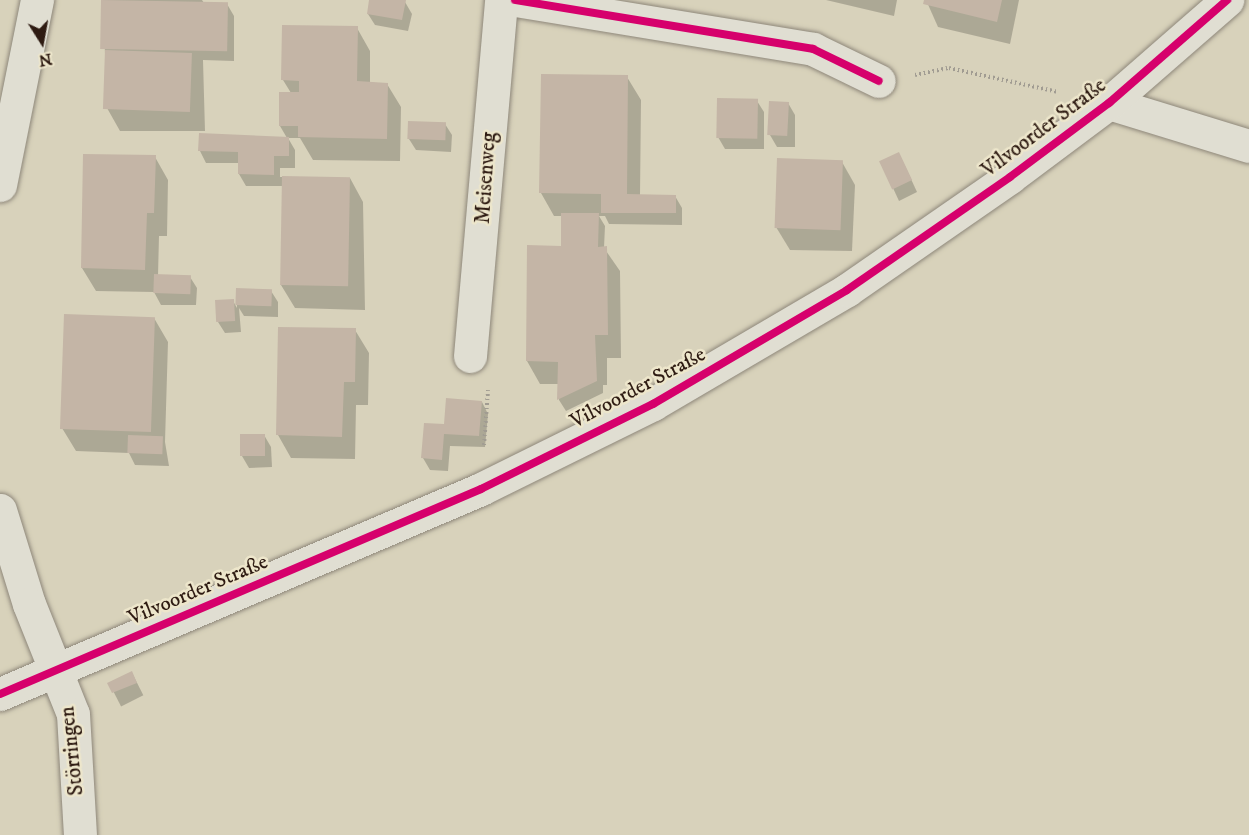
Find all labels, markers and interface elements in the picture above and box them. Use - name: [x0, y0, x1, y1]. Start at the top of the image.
- north arrow: [12, 12, 72, 72]
- text: N: [37, 49, 54, 71]
- street label: Vilvoorder Straße: [977, 73, 1111, 183]
- street label: Meisenweg: [470, 131, 502, 225]
- street label: Vilvoorder Straße: [566, 342, 710, 434]
- street label: Vilvoorder Straße: [124, 549, 272, 631]
- street label: Störringen: [55, 705, 89, 797]

